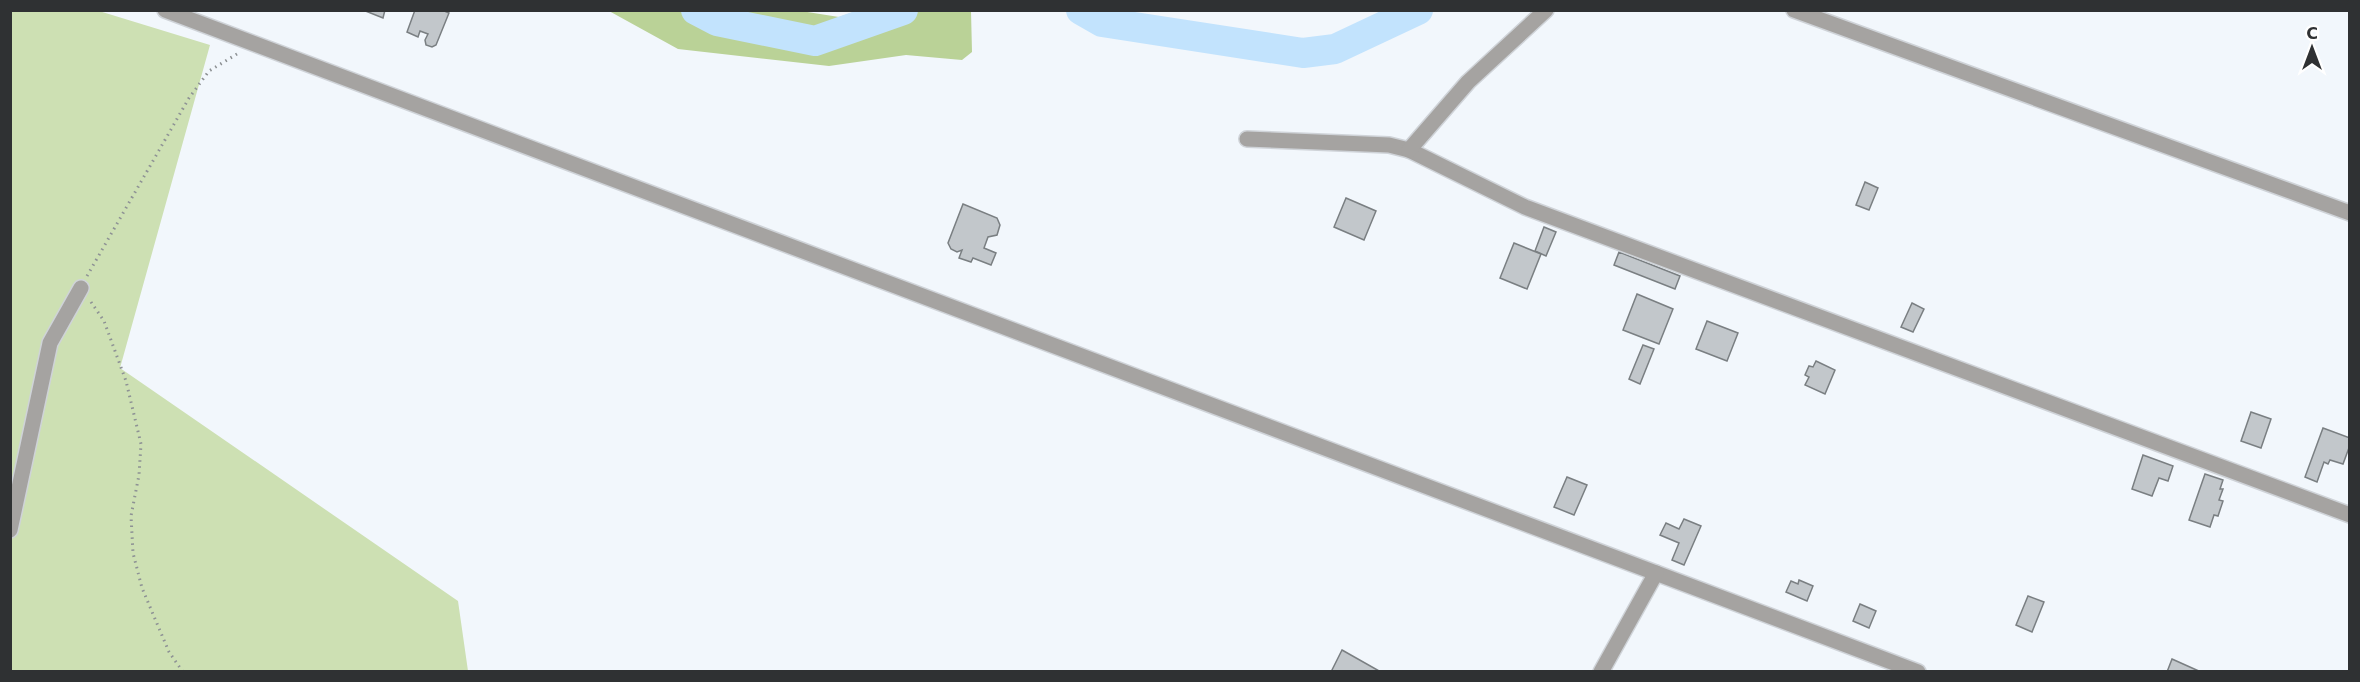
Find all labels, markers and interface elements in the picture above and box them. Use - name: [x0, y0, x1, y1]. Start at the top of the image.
- north arrow: [2282, 18, 2342, 78]
- text: С: [2306, 24, 2318, 43]

